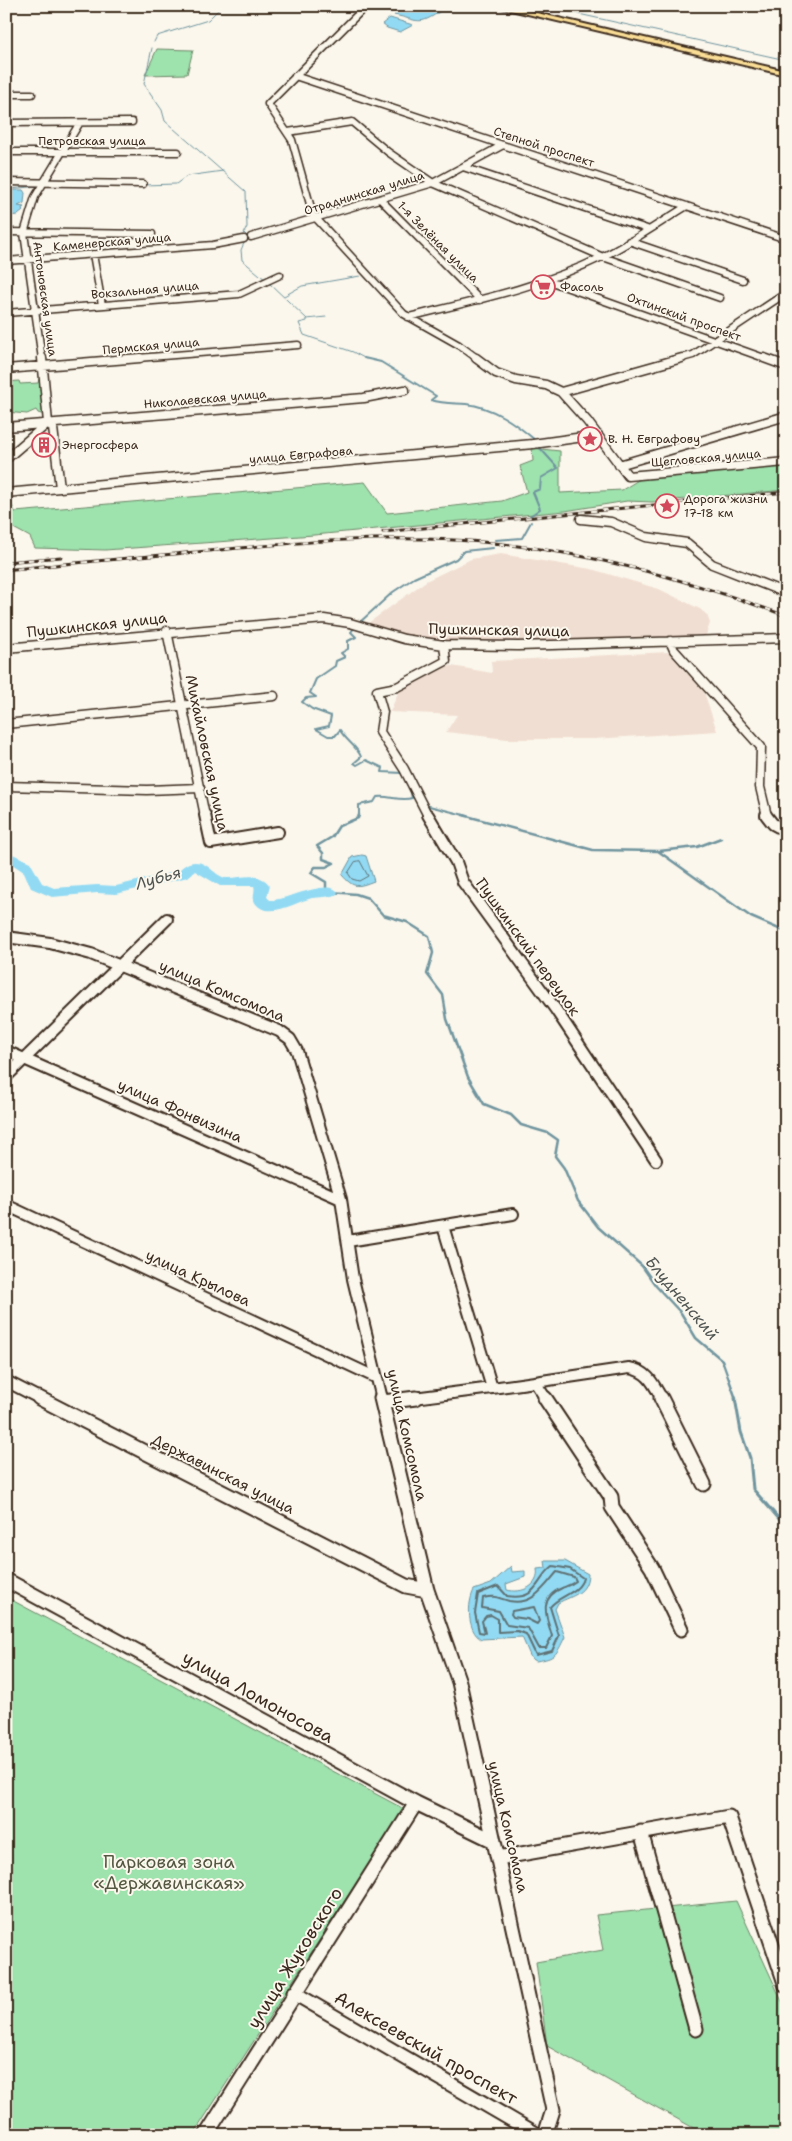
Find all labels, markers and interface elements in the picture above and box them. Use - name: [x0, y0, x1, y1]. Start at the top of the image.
- street label: Степной проспект: [492, 123, 597, 171]
- street label: Петровская улица: [38, 133, 146, 149]
- street label: Отраднинская улица: [302, 167, 427, 219]
- street label: 1-я Зелёная улица: [394, 198, 483, 287]
- street label: Каменерская улица: [53, 229, 172, 255]
- street label: Антоновская улица: [29, 241, 61, 358]
- supermarket icon: Фасоль: [530, 274, 556, 300]
- street label: Вокзальная улица: [90, 277, 200, 303]
- place label: Фасоль: [560, 279, 604, 295]
- street label: Охтинский проспект: [625, 289, 744, 345]
- street label: Пермская улица: [102, 334, 201, 358]
- street label: Николаевская улица: [143, 386, 268, 412]
- place icon: В. Н. Евграфову: [577, 426, 603, 452]
- place label: В. Н. Евграфову: [608, 431, 700, 447]
- building icon: Энергосфера: [31, 432, 57, 458]
- place label: Энергосфера: [62, 437, 139, 453]
- street label: улица Евграфова: [249, 442, 354, 467]
- street label: Щегловская улица: [651, 445, 762, 471]
- place label: Дорога жизни 17-18 км: [684, 491, 768, 521]
- place icon: Дорога жизни 17-18 км: [654, 493, 680, 519]
- street label: Пушкинская улица: [26, 608, 169, 642]
- street label: Пушкинская улица: [428, 619, 570, 641]
- street label: Михайловская улица: [181, 673, 234, 834]
- water label: Лубья: [132, 861, 183, 895]
- street label: Пушкинский переулок: [471, 874, 585, 1020]
- street label: улица Комсомола: [156, 956, 288, 1027]
- street label: улица Фонвизина: [114, 1075, 246, 1148]
- street label: улица Крылова: [142, 1245, 254, 1311]
- water label: Блудненский: [641, 1252, 723, 1344]
- street label: улица Комсомола: [382, 1367, 432, 1503]
- street label: Державинская улица: [148, 1429, 298, 1519]
- street label: улица Ломоносова: [178, 1645, 338, 1749]
- street label: улица Комсомола: [483, 1759, 533, 1895]
- park label: Парковая зона «Державинская»: [93, 1850, 245, 1895]
- street label: улица Жуковского: [242, 1883, 348, 2033]
- street label: Алексеевский проспект: [330, 1986, 523, 2111]

